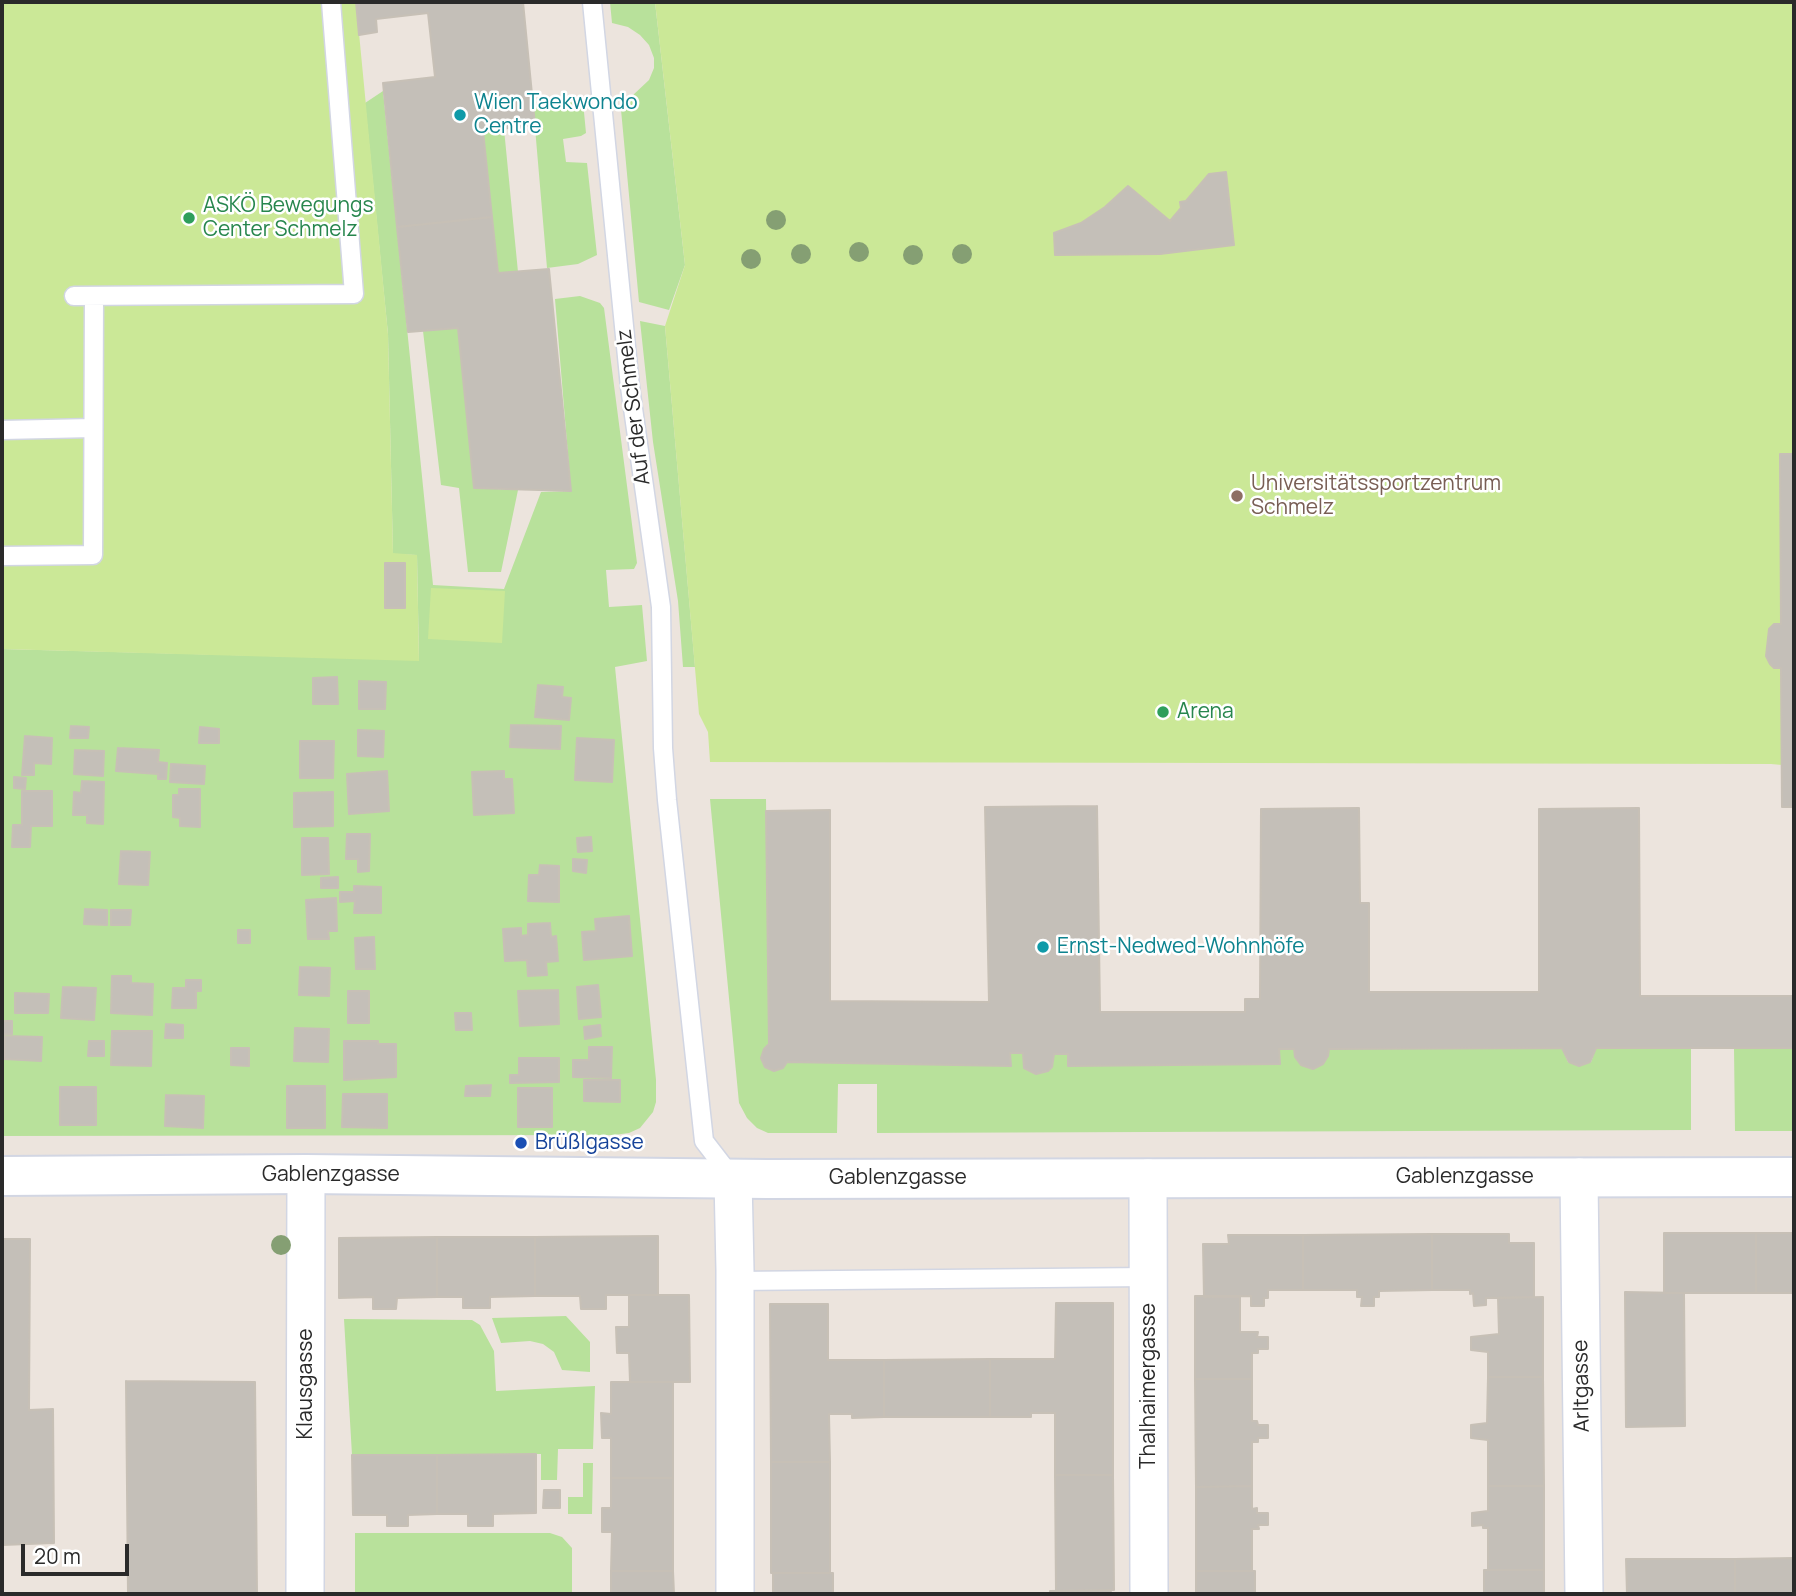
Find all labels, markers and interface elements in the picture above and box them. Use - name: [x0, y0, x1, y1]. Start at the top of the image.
- place label: Wien Taekwondo Centre: [474, 90, 638, 140]
- marker: Wien Taekwondo Centre: [452, 107, 468, 123]
- place label: ASKÖ Bewegungs Center Schmelz: [203, 193, 374, 243]
- marker: ASKÖ Bewegungs Center Schmelz: [181, 210, 197, 226]
- street label: Auf der Schmelz: [612, 328, 656, 486]
- place label: Universitätssportzentrum Schmelz: [1251, 471, 1501, 521]
- marker: Universitätssportzentrum Schmelz: [1229, 488, 1245, 504]
- place label: Arena: [1177, 699, 1234, 725]
- marker: Arena: [1155, 704, 1171, 720]
- place label: Ernst-Nedwed-Wohnhöfe: [1057, 934, 1305, 960]
- marker: Ernst-Nedwed-Wohnhöfe: [1035, 939, 1051, 955]
- place label: Brüßlgasse: [535, 1130, 644, 1156]
- marker: Brüßlgasse: [513, 1135, 529, 1151]
- street label: Gablenzgasse: [262, 1162, 400, 1188]
- street label: Gablenzgasse: [1396, 1164, 1534, 1190]
- street label: Gablenzgasse: [829, 1165, 967, 1191]
- street label: Thalhaimergasse: [1136, 1303, 1162, 1469]
- street label: Klausgasse: [293, 1329, 319, 1439]
- street label: Arltgasse: [1569, 1339, 1595, 1433]
- scale bar: [24, 1530, 133, 1574]
- text: 20 m: [34, 1542, 81, 1570]

